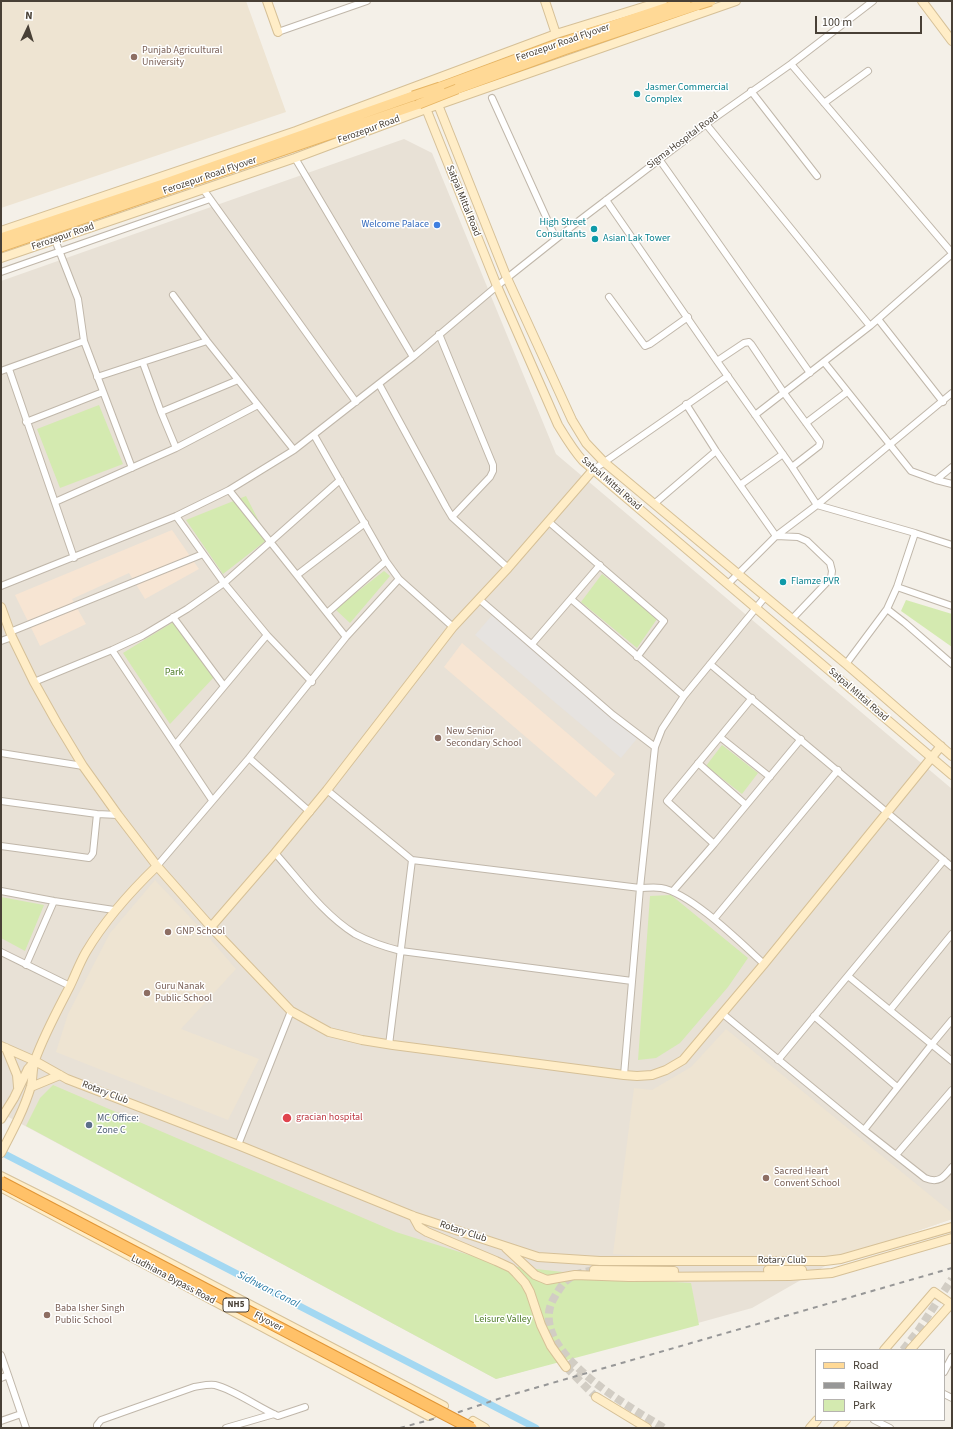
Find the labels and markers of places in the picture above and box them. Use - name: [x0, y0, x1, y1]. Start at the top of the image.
- place label: Punjab Agricultural University: [142, 45, 222, 68]
- marker: Punjab Agricultural University: [129, 52, 139, 62]
- place label: Jasmer Commercial Complex: [645, 82, 728, 106]
- marker: Jasmer Commercial Complex: [632, 89, 642, 99]
- place label: High Street Consultants: [536, 217, 586, 240]
- place label: Welcome Palace: [361, 219, 429, 231]
- marker: Welcome Palace: [432, 220, 442, 230]
- marker: High Street Consultants: [589, 224, 599, 234]
- place label: Asian Lak Tower: [603, 233, 670, 245]
- marker: Asian Lak Tower: [590, 234, 600, 244]
- place label: Flamze PVR: [791, 576, 839, 588]
- marker: Flamze PVR: [778, 577, 788, 587]
- place label: New Senior Secondary School: [446, 726, 521, 750]
- marker: New Senior Secondary School: [433, 733, 443, 743]
- place label: GNP School: [176, 926, 225, 938]
- marker: GNP School: [163, 927, 173, 937]
- place label: Guru Nanak Public School: [155, 981, 212, 1004]
- marker: Guru Nanak Public School: [142, 988, 152, 998]
- marker: gracian hospital: [281, 1112, 293, 1124]
- place label: gracian hospital: [296, 1112, 363, 1124]
- place label: MC Office: Zone C: [97, 1113, 139, 1136]
- marker: MC Office: Zone C: [84, 1120, 94, 1130]
- place label: Sacred Heart Convent School: [774, 1166, 840, 1190]
- marker: Sacred Heart Convent School: [761, 1173, 771, 1183]
- place label: Baba Isher Singh Public School: [55, 1303, 125, 1326]
- marker: Baba Isher Singh Public School: [42, 1310, 52, 1320]

